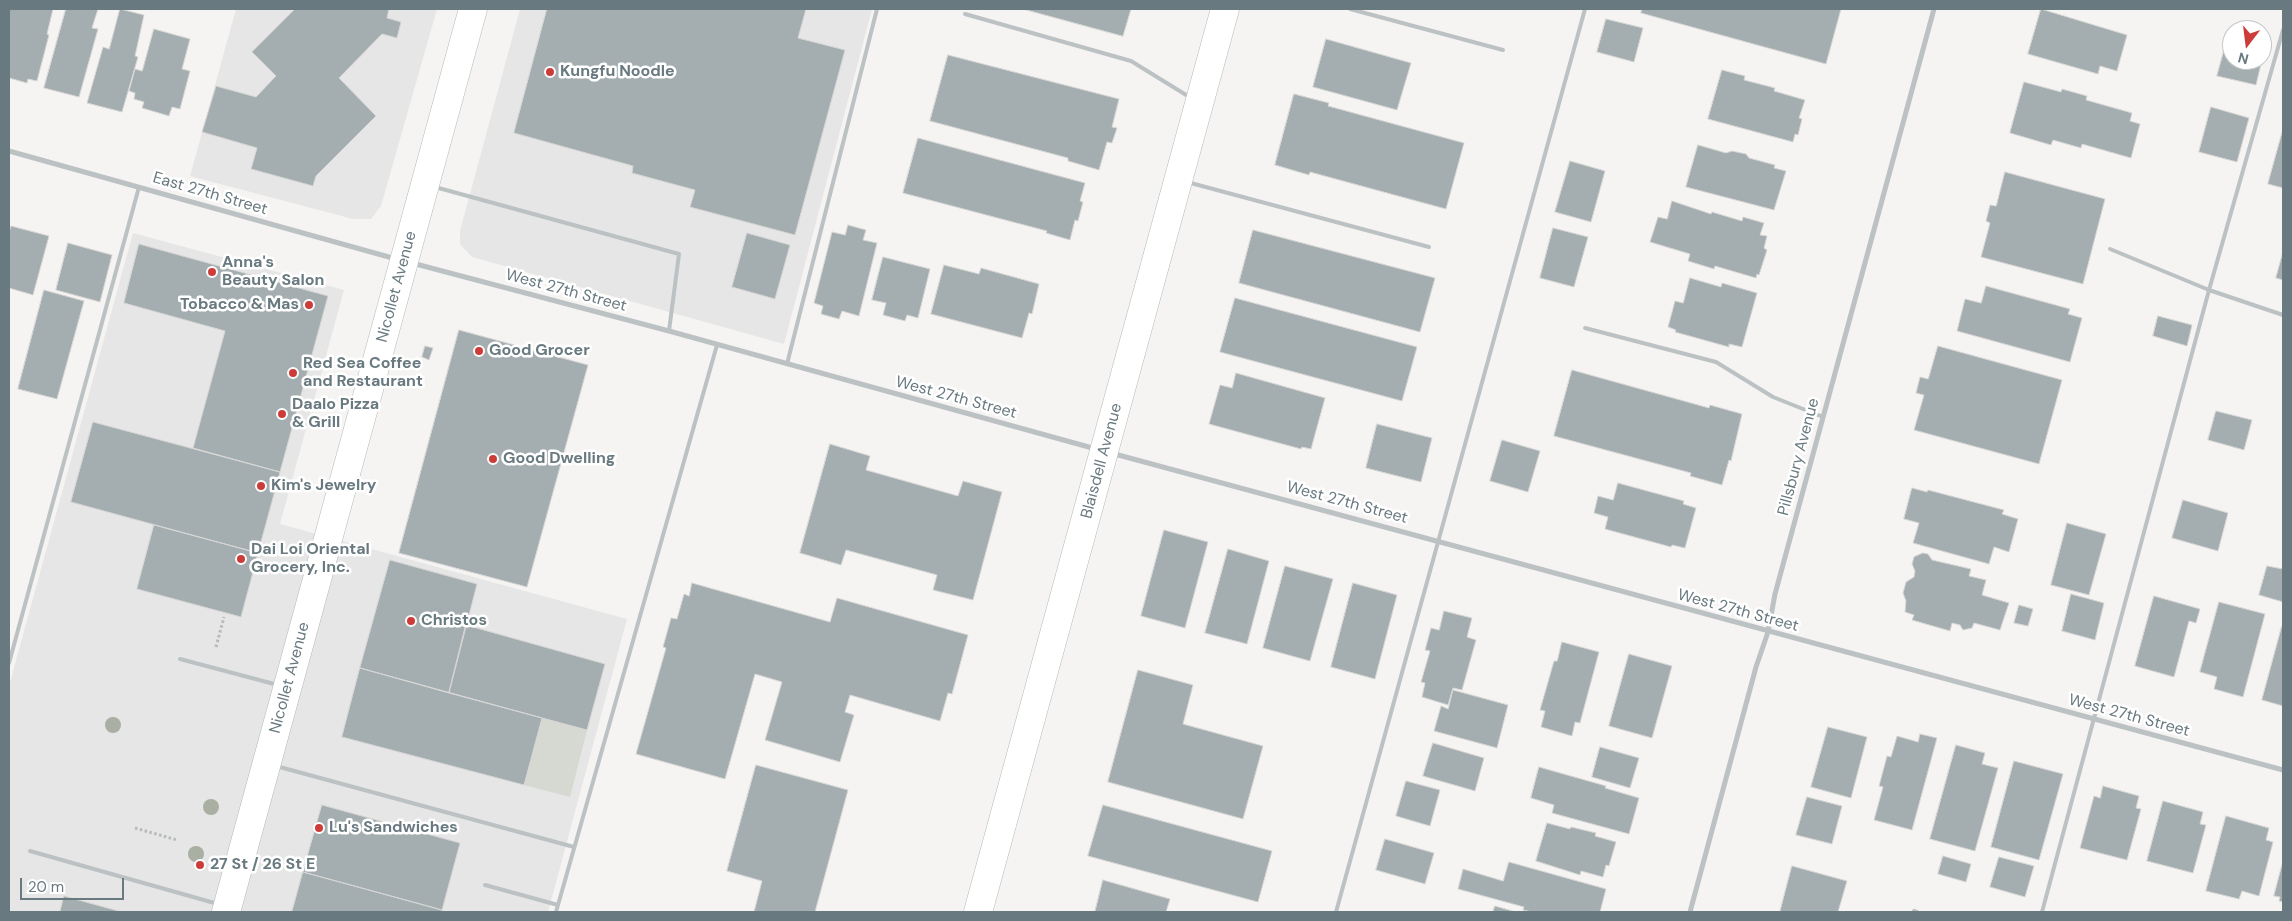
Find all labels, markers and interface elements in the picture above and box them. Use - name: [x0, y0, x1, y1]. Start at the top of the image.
- north arrow: [2222, 20, 2272, 70]
- text: N: [2236, 49, 2251, 69]
- place label: Kungfu Noodle: [560, 62, 675, 82]
- marker: Kungfu Noodle: [544, 66, 556, 78]
- street label: East 27th Street: [150, 168, 270, 220]
- street label: Nicollet Avenue: [373, 229, 421, 345]
- place label: Anna's Beauty Salon: [222, 253, 324, 291]
- marker: Anna's Beauty Salon: [206, 266, 218, 278]
- street label: West 27th Street: [503, 266, 629, 316]
- place label: Tobacco & Mas: [180, 295, 299, 315]
- marker: Tobacco & Mas: [303, 299, 315, 311]
- place label: Good Grocer: [489, 341, 590, 361]
- marker: Good Grocer: [473, 345, 485, 357]
- place label: Red Sea Coffee and Restaurant: [303, 354, 423, 392]
- marker: Red Sea Coffee and Restaurant: [287, 367, 299, 379]
- street label: West 27th Street: [893, 373, 1019, 423]
- place label: Daalo Pizza & Grill: [292, 395, 379, 433]
- street label: Pillsbury Avenue: [1774, 396, 1824, 518]
- street label: Blaisdell Avenue: [1077, 401, 1127, 521]
- marker: Daalo Pizza & Grill: [276, 408, 288, 420]
- place label: Good Dwelling: [503, 449, 615, 469]
- marker: Good Dwelling: [487, 453, 499, 465]
- place label: Kim's Jewelry: [271, 476, 376, 496]
- street label: West 27th Street: [1284, 478, 1410, 528]
- marker: Kim's Jewelry: [255, 480, 267, 492]
- place label: Dai Loi Oriental Grocery, Inc.: [251, 540, 370, 578]
- marker: Dai Loi Oriental Grocery, Inc.: [235, 553, 247, 565]
- street label: West 27th Street: [1675, 586, 1801, 636]
- place label: Christos: [421, 611, 487, 631]
- marker: Christos: [405, 615, 417, 627]
- street label: Nicollet Avenue: [266, 620, 314, 736]
- street label: West 27th Street: [2066, 691, 2192, 741]
- place label: Lu's Sandwiches: [329, 818, 458, 838]
- marker: Lu's Sandwiches: [313, 822, 325, 834]
- place label: 27 St / 26 St E: [210, 855, 315, 875]
- marker: 27 St / 26 St E: [194, 859, 206, 871]
- scale bar: [22, 868, 126, 900]
- text: 20 m: [28, 877, 64, 897]

